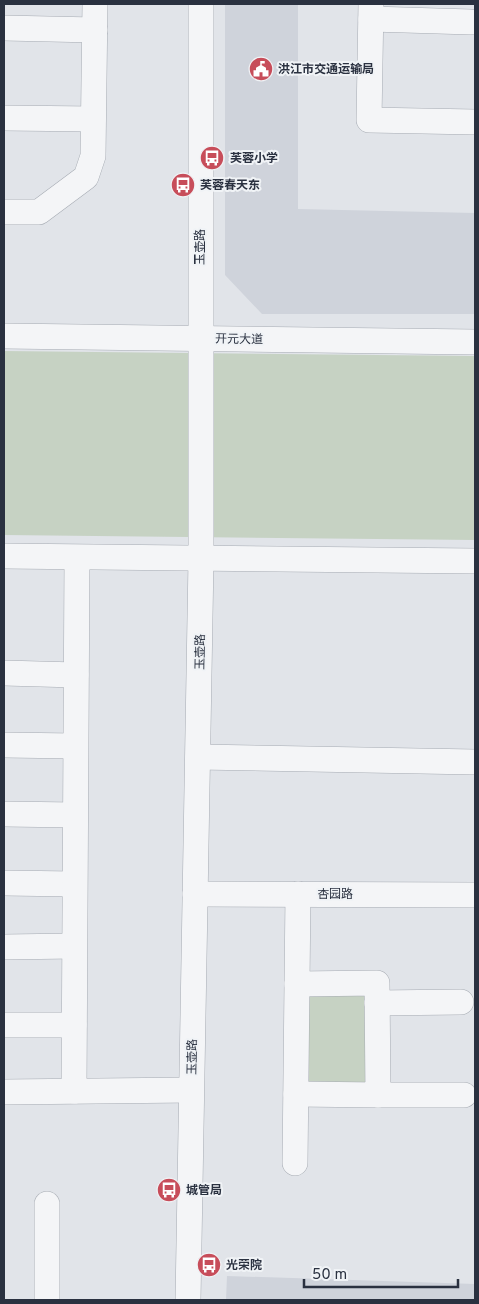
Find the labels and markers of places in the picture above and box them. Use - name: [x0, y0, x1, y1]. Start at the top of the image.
- public building icon: 洪江市交通运输局: [248, 56, 274, 82]
- place label: 洪江市交通运输局: [278, 62, 374, 78]
- bus stop icon: 芙蓉小学: [199, 145, 225, 171]
- place label: 芙蓉小学: [230, 151, 278, 167]
- bus stop icon: 芙蓉春天东: [170, 172, 196, 198]
- place label: 芙蓉春天东: [200, 178, 260, 194]
- bus stop icon: 城管局: [156, 1177, 182, 1203]
- place label: 城管局: [186, 1183, 222, 1199]
- bus stop icon: 光荣院: [196, 1252, 222, 1278]
- place label: 光荣院: [226, 1258, 262, 1274]

